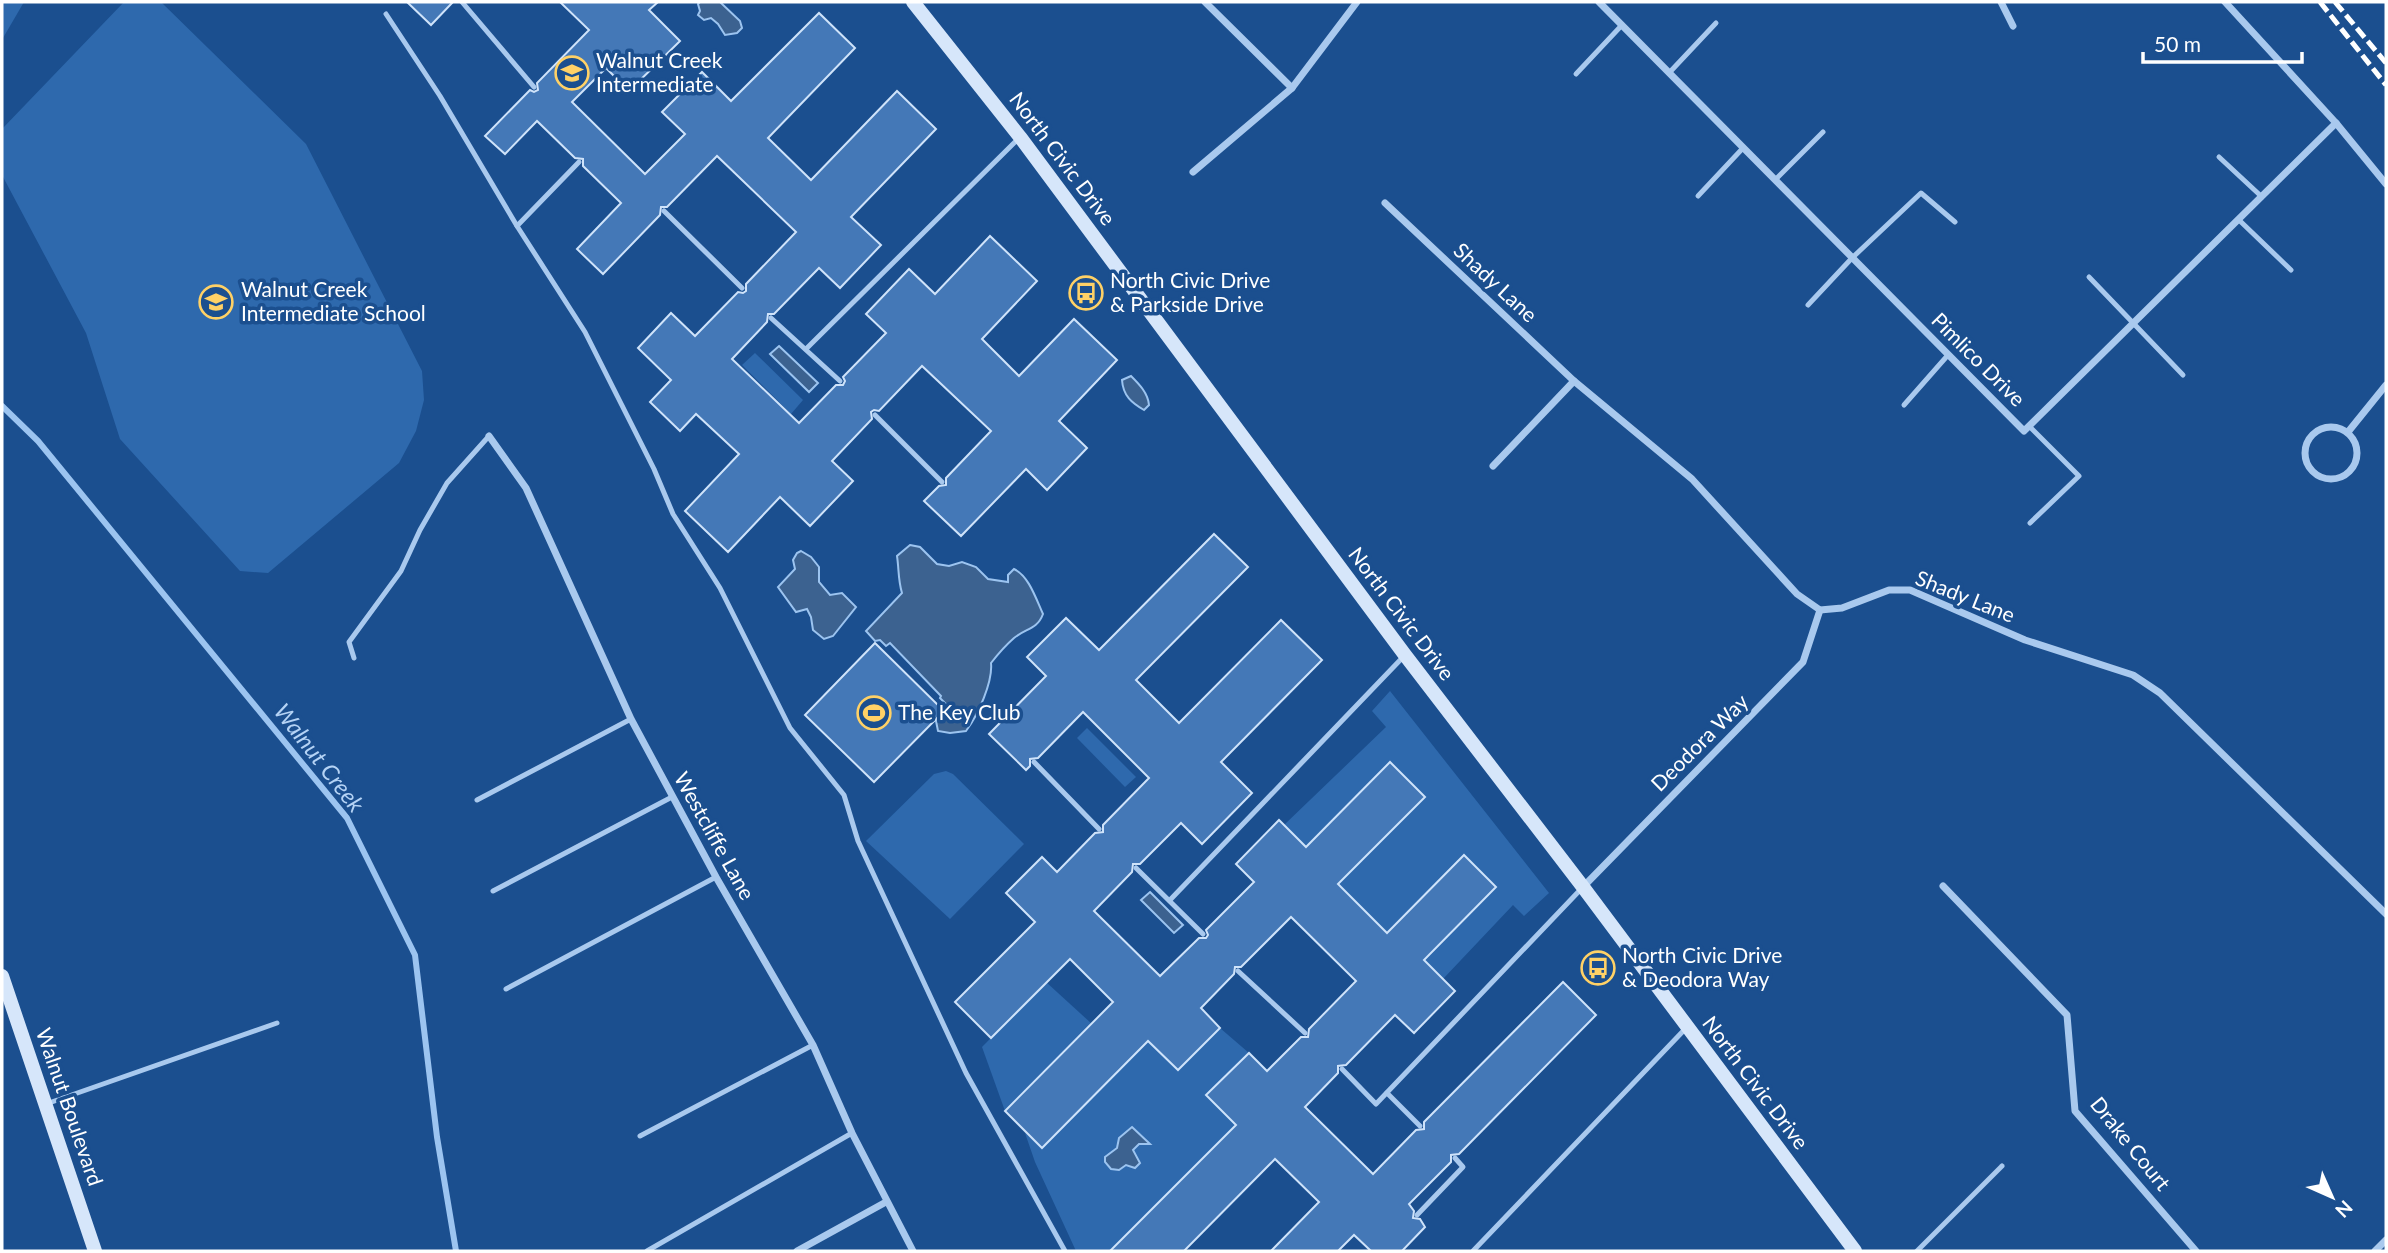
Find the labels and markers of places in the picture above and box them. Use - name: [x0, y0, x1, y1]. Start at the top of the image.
- place label: Walnut Creek Intermediate: [596, 47, 723, 96]
- school or university icon: Walnut Creek Intermediate: [553, 54, 591, 92]
- place label: North Civic Drive & Parkside Drive: [1110, 267, 1270, 316]
- bus stop icon: North Civic Drive & Parkside Drive: [1067, 274, 1105, 312]
- place label: Walnut Creek Intermediate School: [241, 276, 426, 325]
- school or university icon: Walnut Creek Intermediate School: [197, 283, 235, 321]
- sports icon: The Key Club: [855, 694, 893, 732]
- place label: The Key Club: [898, 699, 1020, 724]
- place label: North Civic Drive & Deodora Way: [1622, 942, 1782, 991]
- bus stop icon: North Civic Drive & Deodora Way: [1579, 949, 1617, 987]

